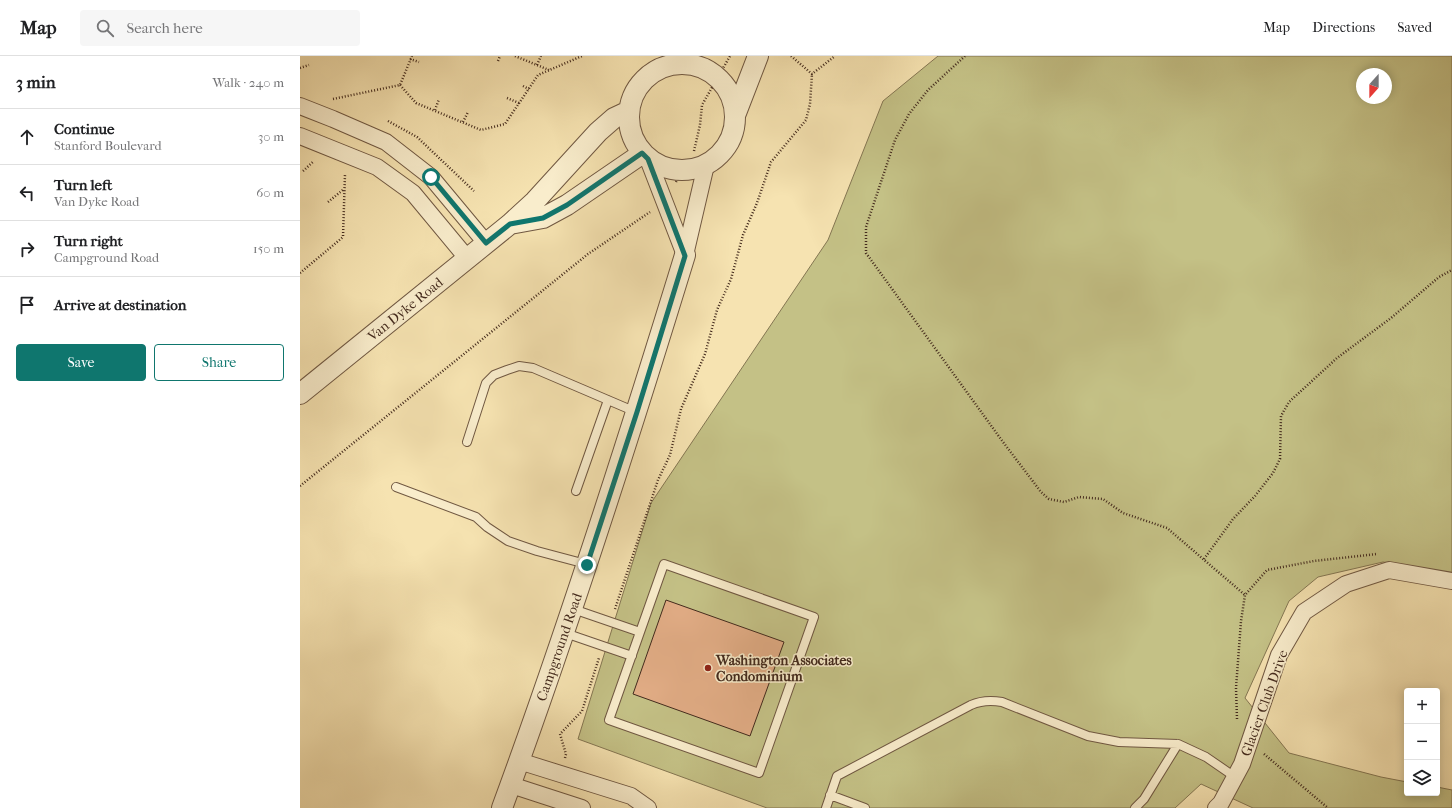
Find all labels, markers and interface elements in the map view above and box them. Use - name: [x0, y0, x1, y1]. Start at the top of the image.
- search box: [80, 10, 360, 46]
- text: Map: [20, 17, 56, 39]
- icon: search: [94, 17, 116, 39]
- text: Search here: [126, 19, 203, 37]
- text: Map: [1263, 19, 1290, 36]
- text: Directions: [1312, 19, 1375, 36]
- text: Saved: [1397, 19, 1432, 36]
- north arrow: [1356, 68, 1392, 104]
- text: 3 min: [16, 72, 56, 92]
- text: Walk · 240 m: [212, 75, 284, 90]
- text: Continue: [54, 120, 114, 138]
- icon: ahead: [16, 126, 38, 148]
- text: 30 m: [258, 129, 284, 144]
- text: Stanford Boulevard: [54, 138, 162, 153]
- route start: [422, 168, 440, 186]
- text: Turn left: [54, 176, 112, 194]
- icon: left: [16, 182, 38, 204]
- text: 60 m: [256, 185, 284, 200]
- text: Van Dyke Road: [54, 194, 139, 209]
- text: Turn right: [54, 232, 123, 250]
- icon: right: [16, 238, 38, 260]
- text: 150 m: [253, 241, 284, 256]
- text: Campground Road: [54, 250, 159, 265]
- street label: Van Dyke Road: [363, 274, 447, 346]
- icon: arrive: [16, 294, 38, 316]
- text: Arrive at destination: [54, 296, 186, 314]
- button: Save: [16, 344, 146, 381]
- button: Share: [154, 344, 284, 381]
- route end: [578, 556, 596, 574]
- street label: Campground Road: [533, 590, 586, 703]
- street label: Glacier Club Drive: [1237, 648, 1292, 759]
- place label: Washington Associates Condominium: [715, 652, 853, 685]
- marker: Washington Associates Condominium: [703, 663, 713, 673]
- map controls: [1404, 688, 1440, 796]
- button: +: [1404, 688, 1440, 724]
- button: −: [1404, 724, 1440, 760]
- button: layers: [1404, 760, 1440, 796]

